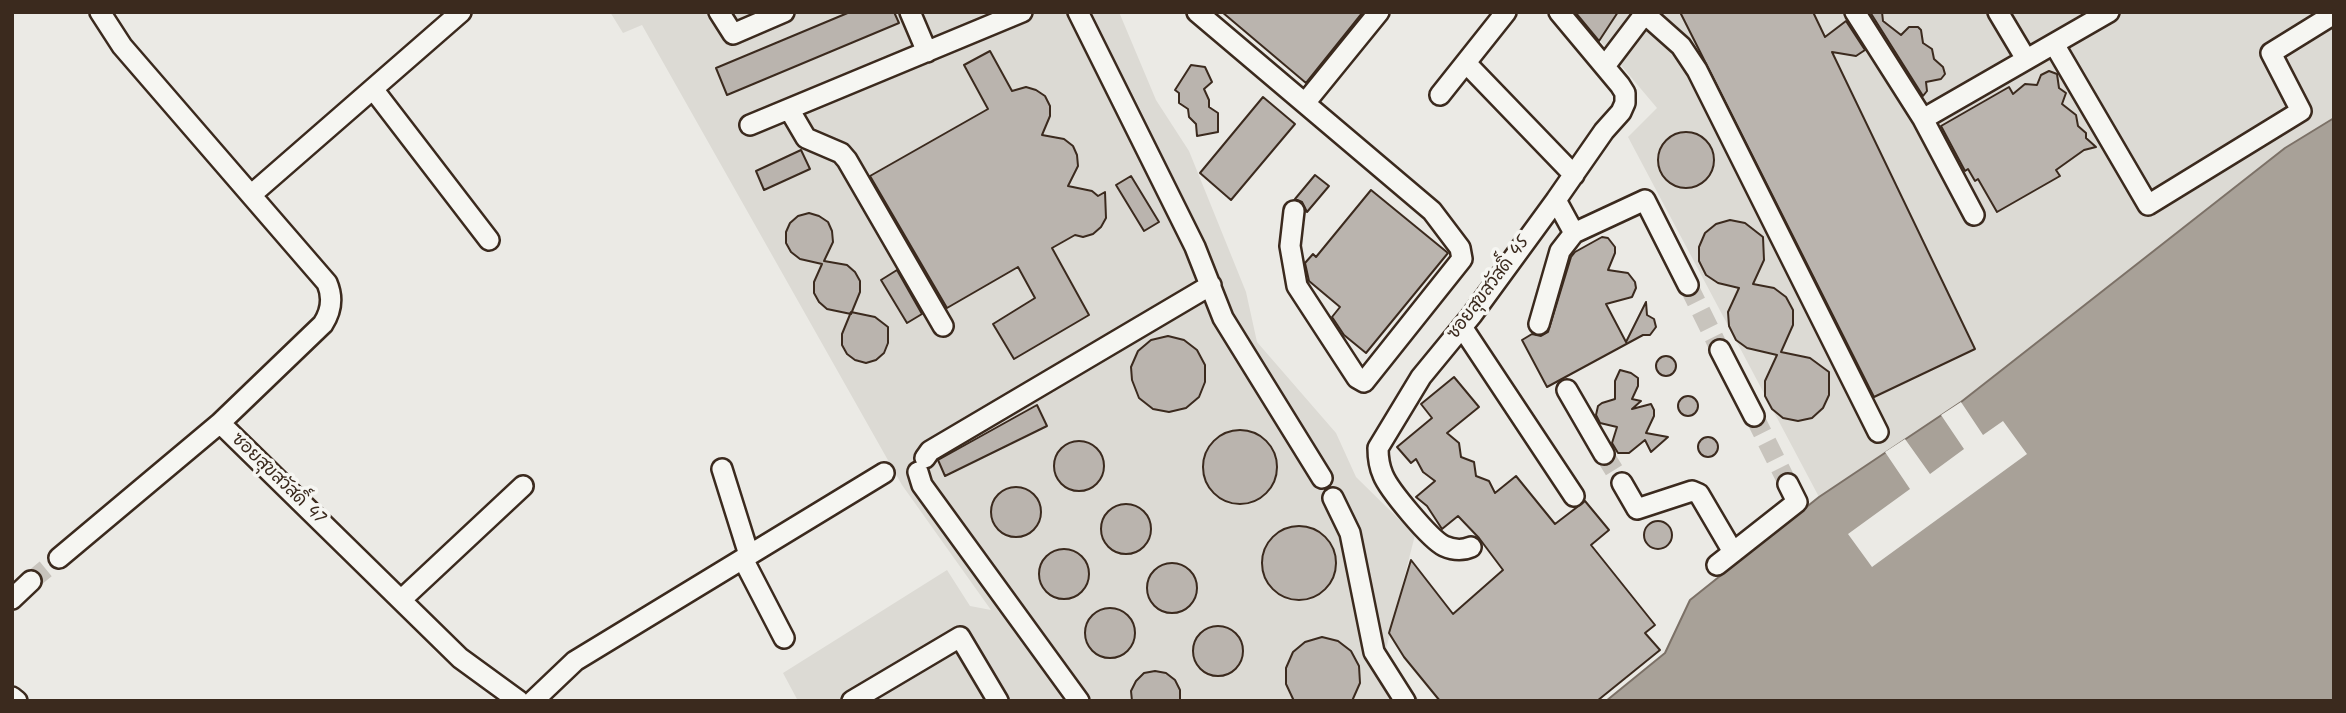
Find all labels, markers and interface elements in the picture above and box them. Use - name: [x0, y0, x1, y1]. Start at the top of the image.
- street label: ซอยสุขสวัสดิ์ 45: [1444, 233, 1536, 345]
- street label: ซอยสุขสวัสดิ์ 47: [226, 430, 328, 530]

